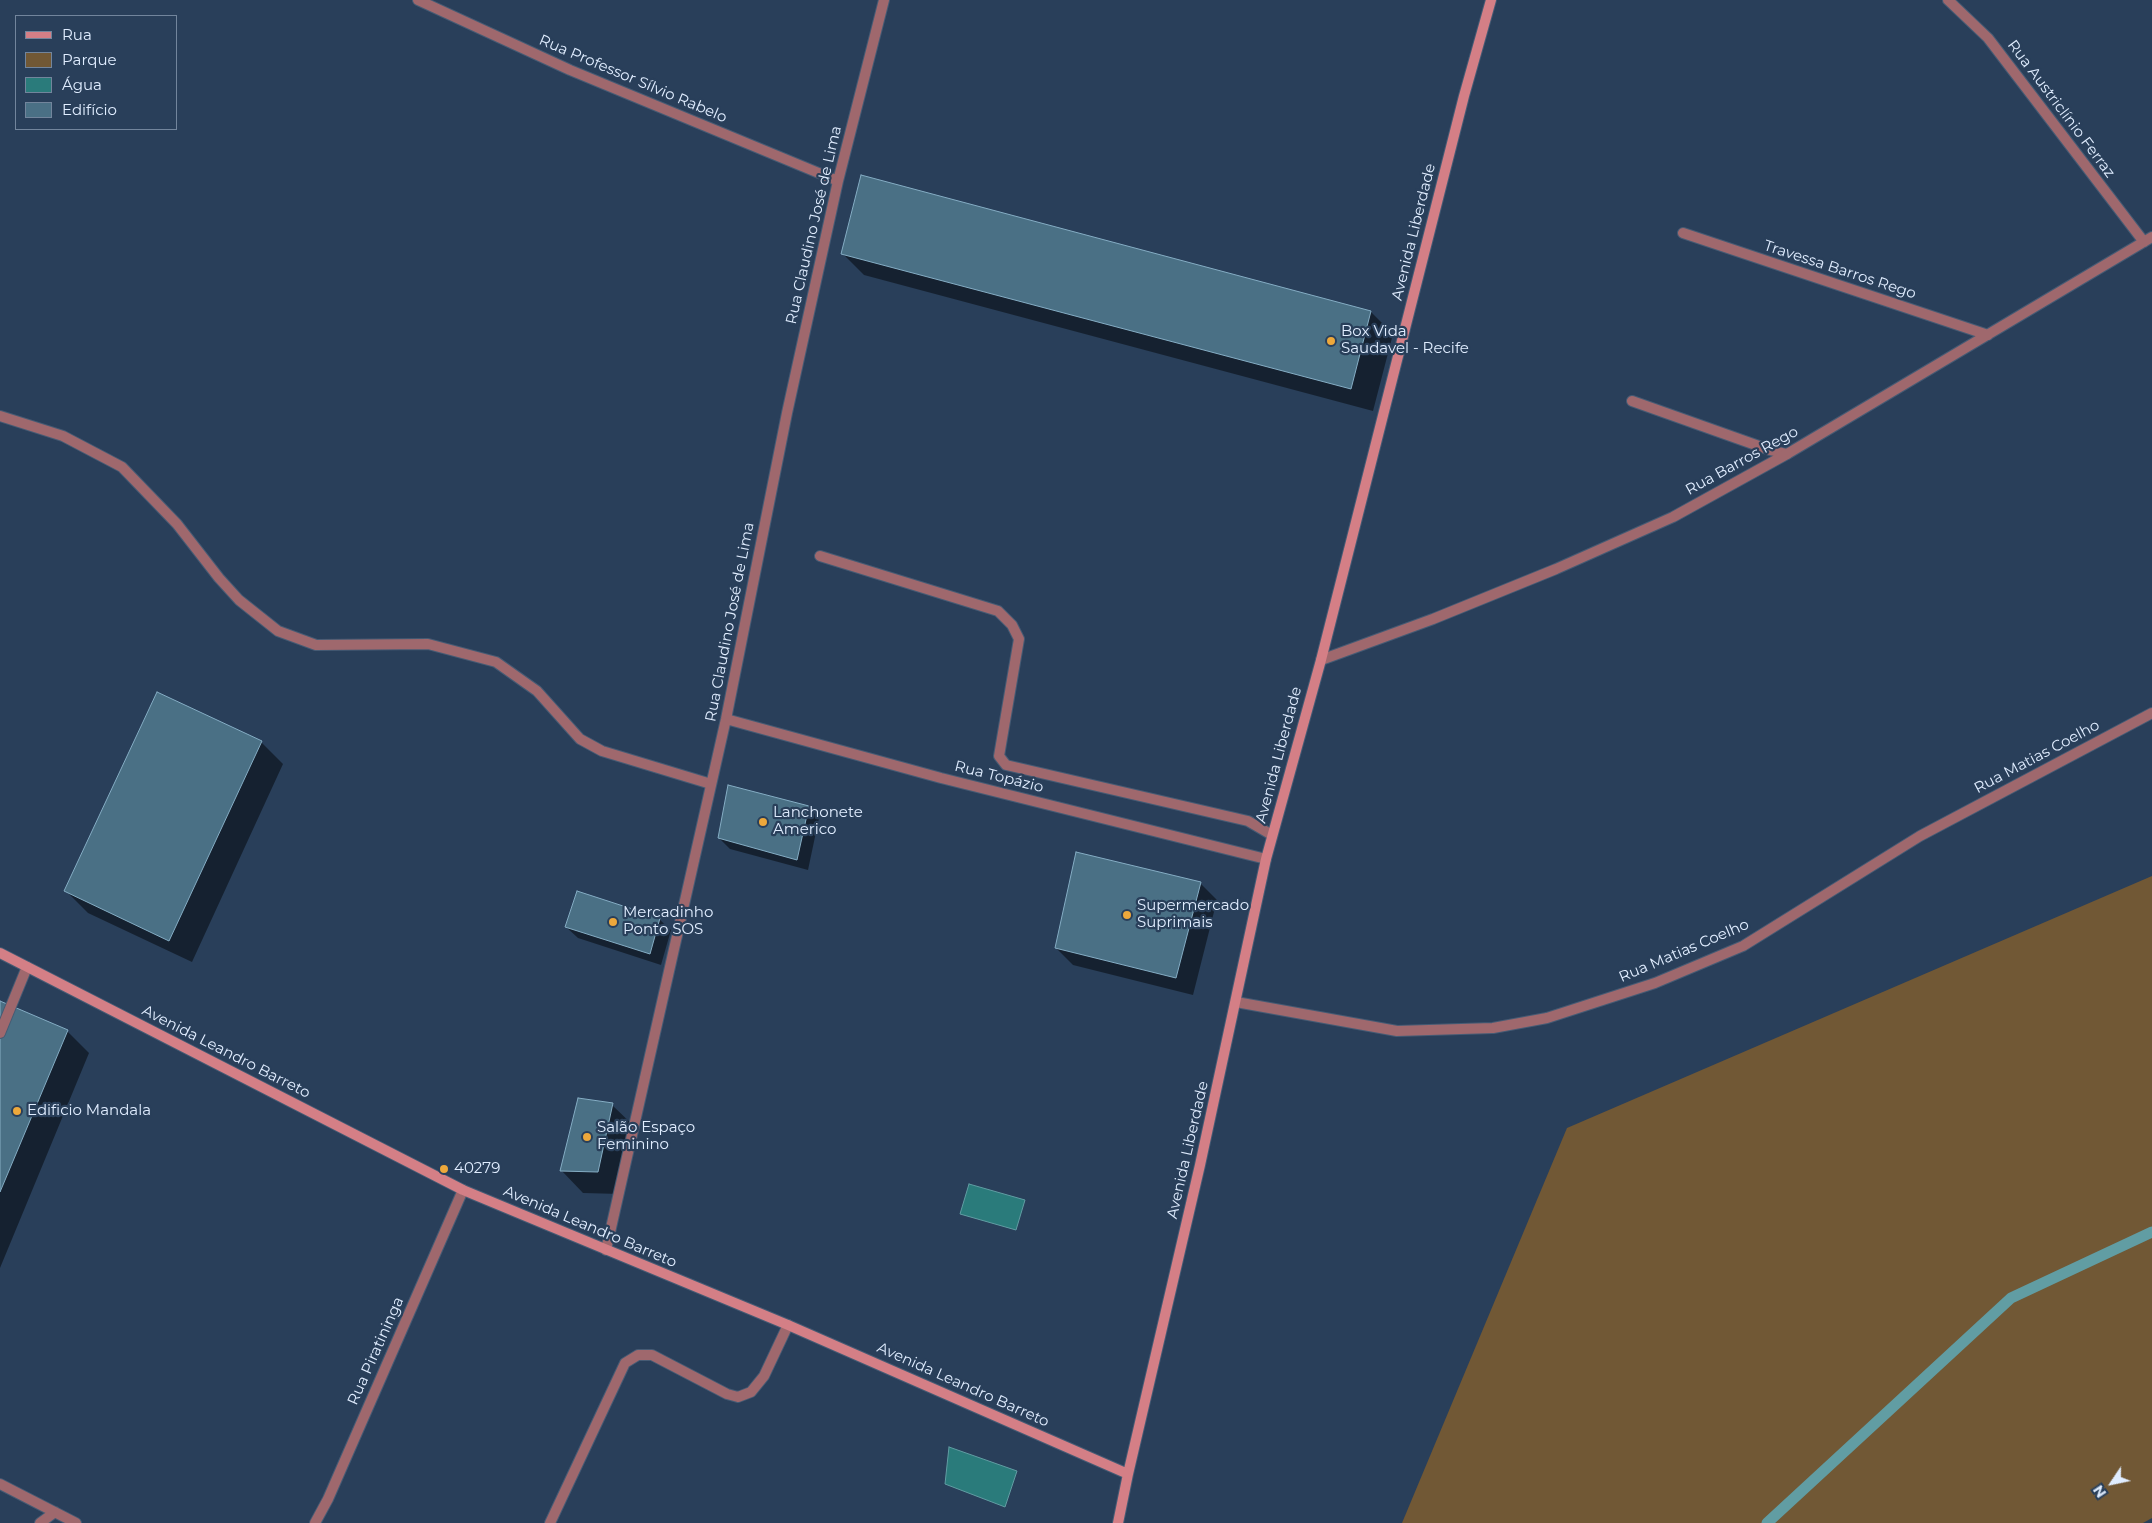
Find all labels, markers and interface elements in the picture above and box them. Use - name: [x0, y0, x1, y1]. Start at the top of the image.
- legend: [15, 15, 178, 130]
- text: Rua: [62, 25, 92, 44]
- street label: Rua Professor Sílvio Rabelo: [536, 31, 730, 127]
- street label: Rua Austriclínio Ferraz: [2003, 37, 2119, 181]
- text: Parque: [62, 50, 117, 69]
- text: Água: [62, 75, 102, 94]
- text: Edifício: [62, 100, 117, 119]
- street label: Rua Claudino José de Lima: [782, 124, 846, 326]
- street label: Avenida Liberdade: [1388, 162, 1440, 302]
- street label: Travessa Barros Rego: [1762, 237, 1918, 303]
- place label: Box Vida Saudavel - Recife: [1341, 323, 1469, 358]
- marker: Box Vida Saudavel - Recife: [1325, 335, 1337, 347]
- street label: Rua Barros Rego: [1683, 423, 1801, 499]
- street label: Rua Claudino José de Lima: [702, 521, 758, 723]
- street label: Avenida Liberdade: [1252, 685, 1306, 825]
- street label: Rua Matias Coelho: [1971, 716, 2103, 798]
- street label: Rua Topázio: [953, 757, 1045, 797]
- place label: Lanchonete Americo: [773, 804, 863, 839]
- marker: Lanchonete Americo: [757, 816, 769, 828]
- place label: Supermercado Suprimais: [1137, 897, 1249, 932]
- place label: Mercadinho Ponto SOS: [623, 904, 713, 939]
- marker: Supermercado Suprimais: [1121, 909, 1133, 921]
- street label: Rua Matias Coelho: [1616, 915, 1752, 987]
- marker: Mercadinho Ponto SOS: [607, 916, 619, 928]
- street label: Avenida Leandro Barreto: [139, 1002, 313, 1102]
- street label: Avenida Liberdade: [1163, 1079, 1213, 1221]
- place label: Edificio Mandala: [27, 1102, 151, 1120]
- marker: Edificio Mandala: [11, 1105, 23, 1117]
- place label: Salão Espaço Feminino: [597, 1119, 695, 1154]
- marker: Salão Espaço Feminino: [581, 1131, 593, 1143]
- place label: 40279: [454, 1160, 500, 1178]
- marker: 40279: [438, 1163, 450, 1175]
- street label: Avenida Leandro Barreto: [501, 1182, 679, 1272]
- street label: Rua Piratininga: [344, 1294, 408, 1408]
- street label: Avenida Leandro Barreto: [874, 1339, 1052, 1431]
- north arrow: [2087, 1458, 2137, 1508]
- text: N: [2089, 1482, 2110, 1501]

